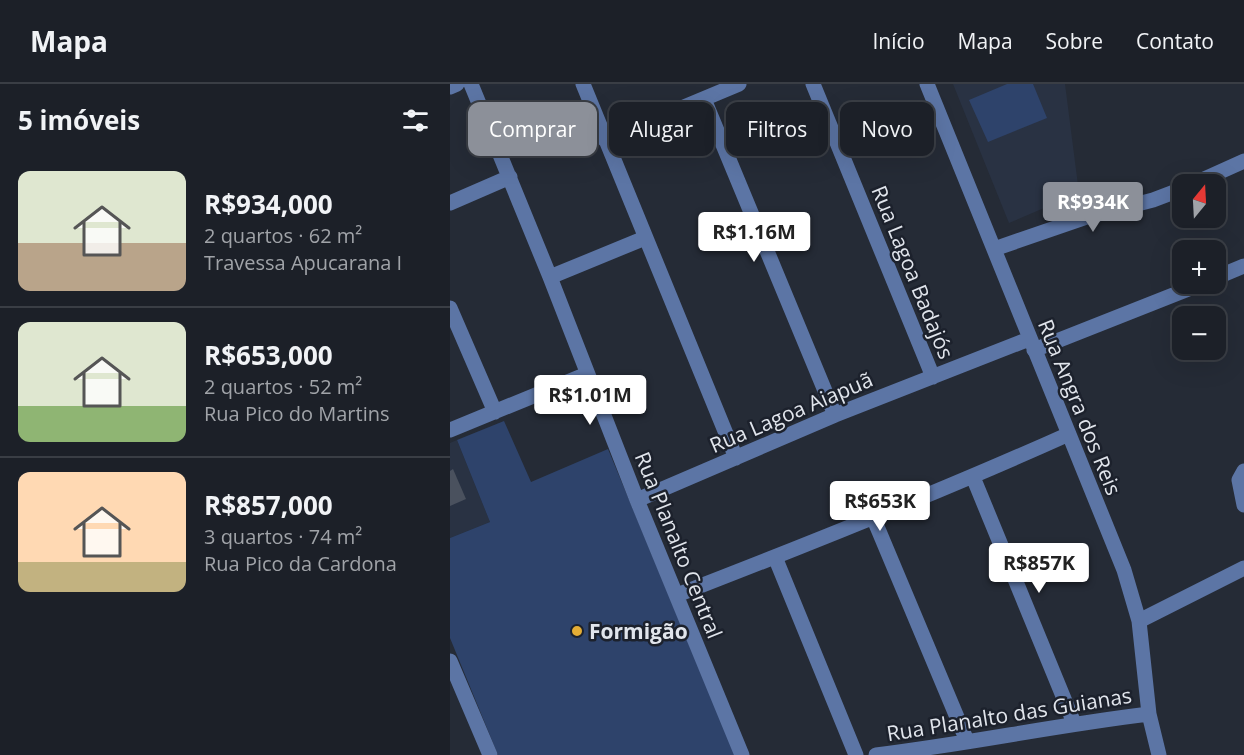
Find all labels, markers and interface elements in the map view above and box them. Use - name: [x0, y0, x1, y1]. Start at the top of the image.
- text: Mapa: [30, 22, 108, 60]
- text: Início: [872, 27, 925, 55]
- text: Mapa: [958, 27, 1013, 55]
- text: Sobre: [1046, 27, 1103, 55]
- text: Contato: [1136, 27, 1214, 55]
- text: 5 imóveis: [18, 102, 140, 138]
- chip: Comprar: [468, 102, 597, 156]
- chip: Alugar: [609, 102, 714, 156]
- chip: Filtros: [726, 102, 828, 156]
- chip: Novo: [840, 102, 934, 156]
- icon: filters: [399, 104, 432, 137]
- north arrow: [1172, 174, 1226, 228]
- map controls: [1172, 174, 1226, 360]
- street label: Rua Lagoa Badajós: [865, 181, 961, 363]
- pin: R$934K: [1044, 182, 1142, 233]
- text: R$934,000: [204, 186, 333, 222]
- text: R$934K: [1057, 188, 1129, 215]
- icon: home: [66, 195, 138, 267]
- pin: R$1.16M: [699, 212, 809, 263]
- text: R$1.16M: [712, 218, 796, 245]
- text: 2 quartos · 62 m²: [204, 222, 362, 249]
- button: +: [1172, 240, 1226, 294]
- text: Travessa Apucarana I: [204, 249, 402, 276]
- button: −: [1172, 306, 1226, 360]
- street label: Rua Angra dos Reis: [1032, 315, 1128, 499]
- text: R$653,000: [204, 337, 333, 373]
- icon: home: [66, 346, 138, 418]
- street label: Rua Lagoa Aiapuã: [705, 365, 877, 459]
- text: 2 quartos · 52 m²: [204, 373, 362, 400]
- pin: R$1.01M: [535, 375, 645, 426]
- text: R$1.01M: [548, 381, 632, 408]
- text: Rua Pico do Martins: [204, 400, 390, 427]
- street label: Rua Planalto Central: [629, 448, 729, 642]
- pin: R$653K: [831, 481, 929, 532]
- text: R$857,000: [204, 487, 333, 523]
- text: R$653K: [844, 487, 916, 514]
- icon: home: [66, 496, 138, 568]
- text: 3 quartos · 74 m²: [204, 523, 362, 550]
- pin: R$857K: [990, 543, 1088, 594]
- text: R$857K: [1003, 549, 1075, 576]
- text: Rua Pico da Cardona: [204, 550, 397, 577]
- place label: Formigão: [589, 617, 688, 645]
- marker: Formigão: [570, 624, 584, 638]
- street label: Rua Planalto das Guianas: [885, 681, 1133, 747]

